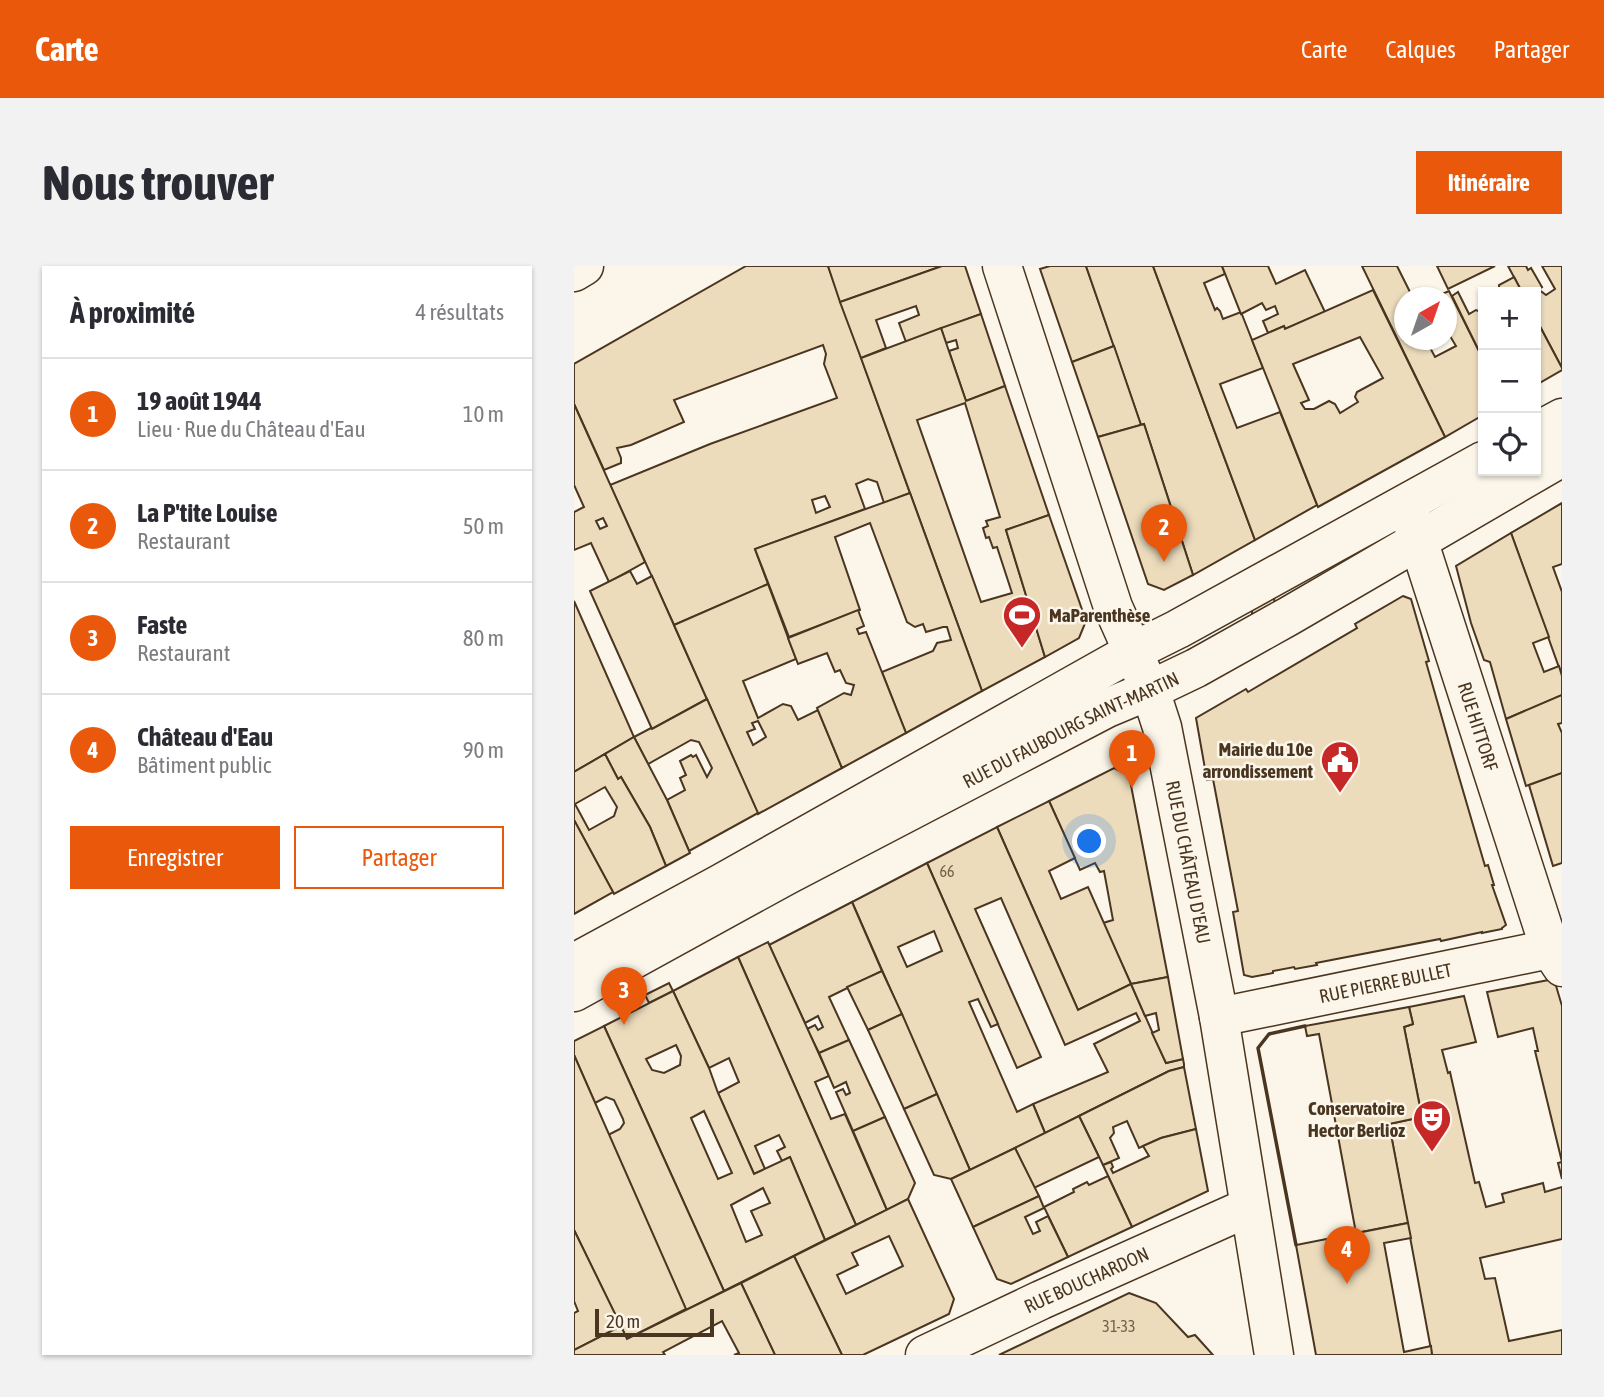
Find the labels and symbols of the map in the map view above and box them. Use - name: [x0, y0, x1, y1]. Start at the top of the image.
- north arrow: [1394, 287, 1457, 350]
- pin: 2: [1141, 504, 1187, 562]
- sports icon: MaParenthèse: [1001, 594, 1043, 649]
- place label: MaParenthèse: [1049, 604, 1151, 626]
- street label: RUE DU FAUBOURG SAINT-MARTIN: [959, 667, 1182, 792]
- street label: RUE HITTORF: [1454, 679, 1503, 774]
- pin: 1: [1109, 730, 1155, 788]
- place label: Mairie du 10e arrondissement: [1202, 738, 1314, 782]
- public building icon: Mairie du 10e arrondissement: [1319, 739, 1361, 794]
- street label: RUE DU CHÂTEAU D'EAU: [1162, 778, 1215, 946]
- your location: [1072, 824, 1106, 858]
- house number: 66: [939, 862, 955, 880]
- street label: RUE PIERRE BULLET: [1317, 958, 1454, 1007]
- pin: 3: [601, 967, 647, 1025]
- place label: Conservatoire Hector Berlioz: [1308, 1097, 1405, 1141]
- theatre icon: Conservatoire Hector Berlioz: [1411, 1098, 1453, 1153]
- pin: 4: [1324, 1226, 1370, 1284]
- street label: RUE BOUCHARDON: [1020, 1242, 1152, 1317]
- scale bar: [595, 1306, 714, 1338]
- house number: 31-33: [1102, 1317, 1136, 1335]

